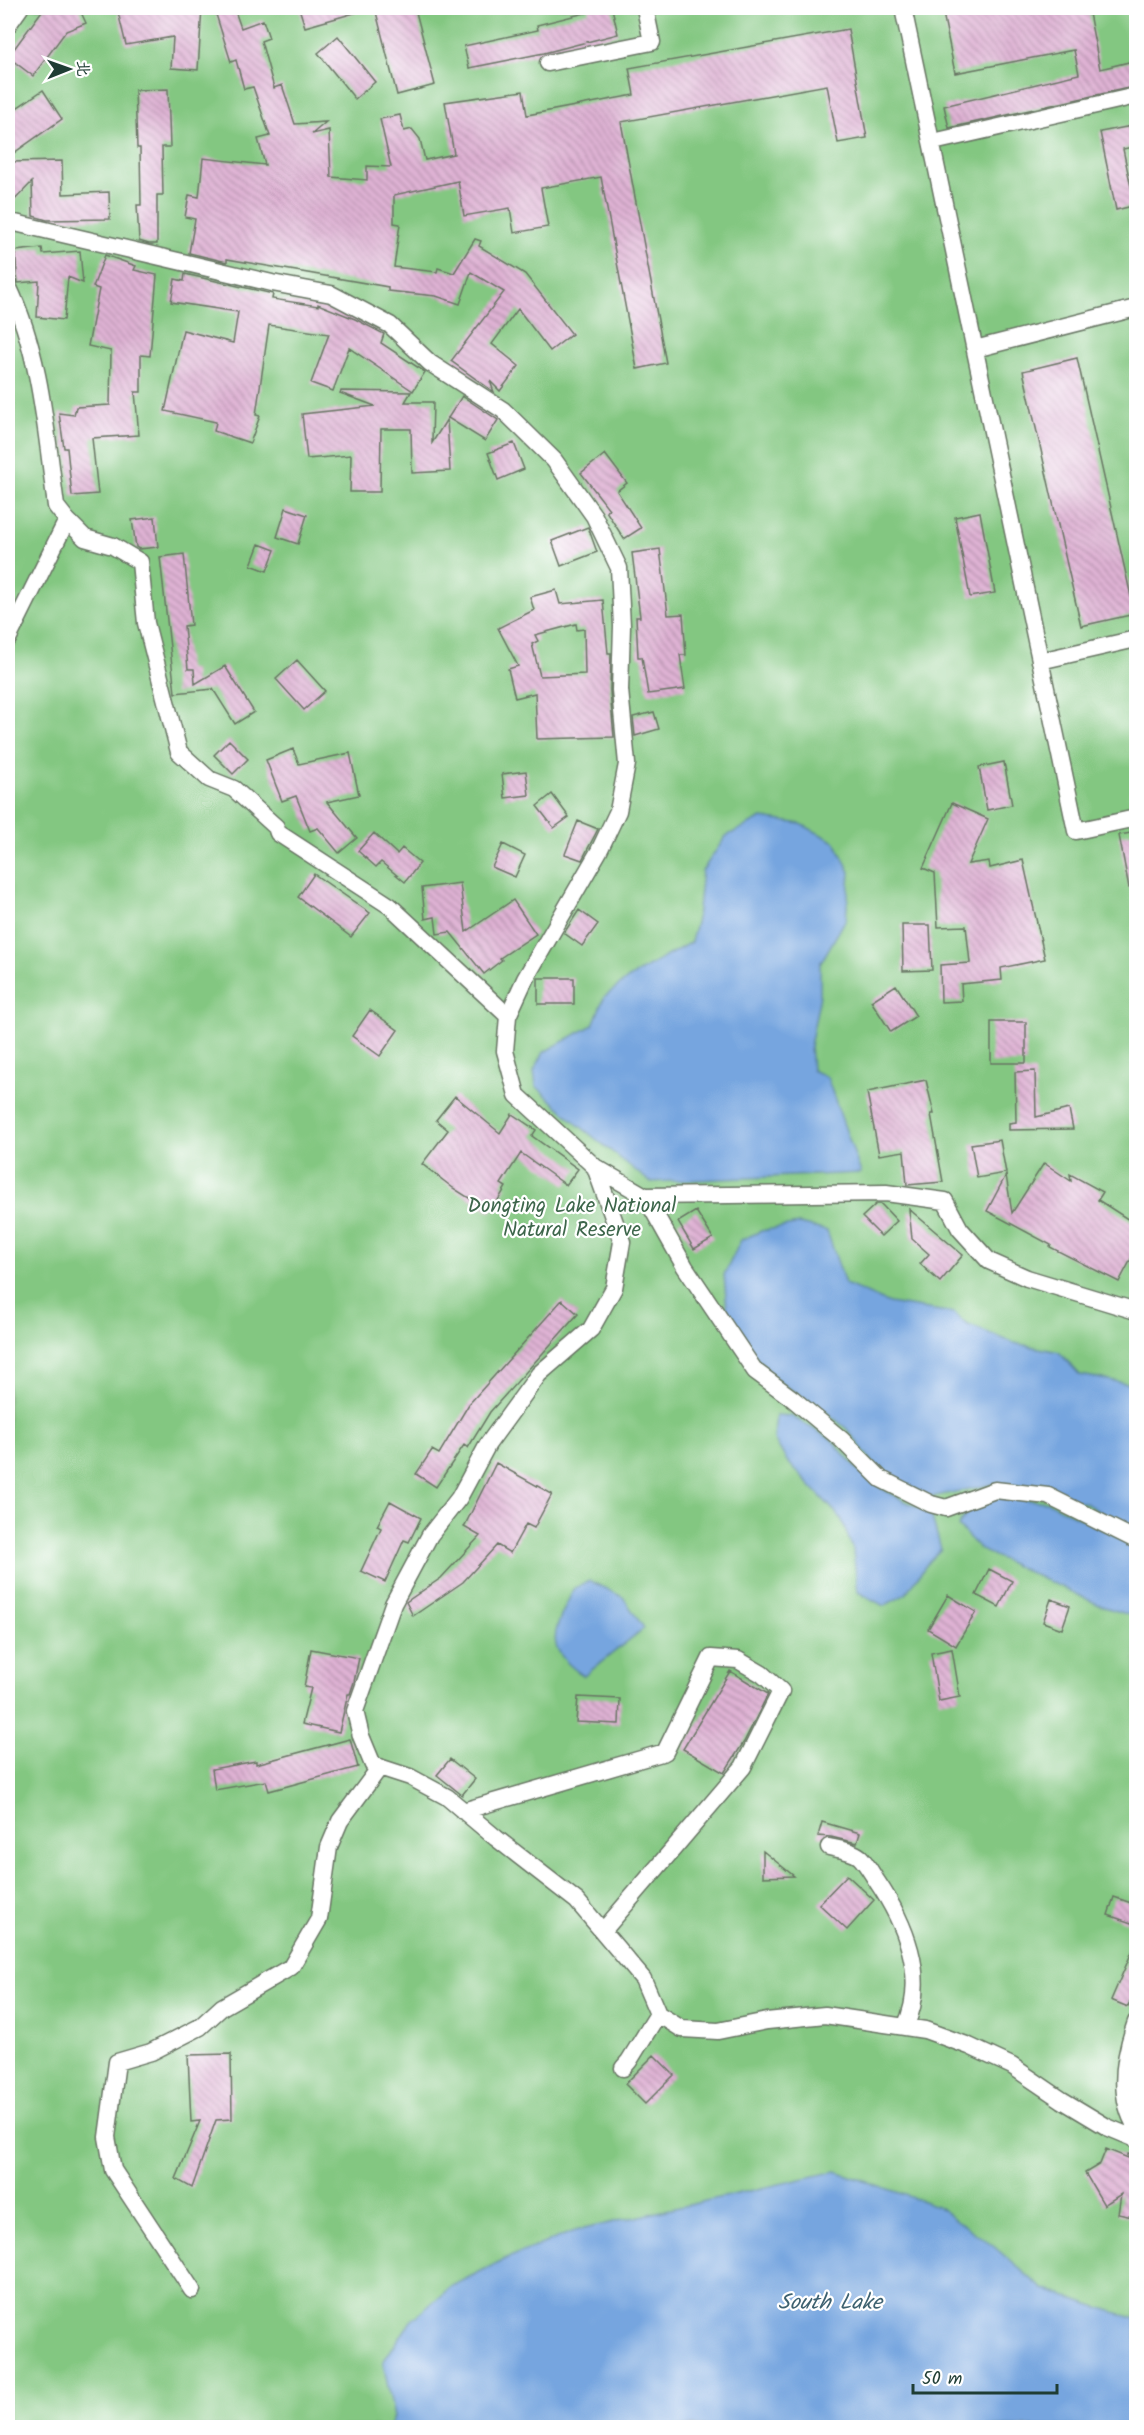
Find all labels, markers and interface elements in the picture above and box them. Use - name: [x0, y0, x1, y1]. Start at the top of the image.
- north arrow: [39, 39, 99, 99]
- text: 北: [70, 61, 95, 77]
- park label: Dongting Lake National Natural Reserve: [468, 1190, 676, 1247]
- water label: South Lake: [778, 2286, 884, 2321]
- scale bar: [913, 2357, 1057, 2395]
- text: 50 m: [922, 2365, 962, 2394]

